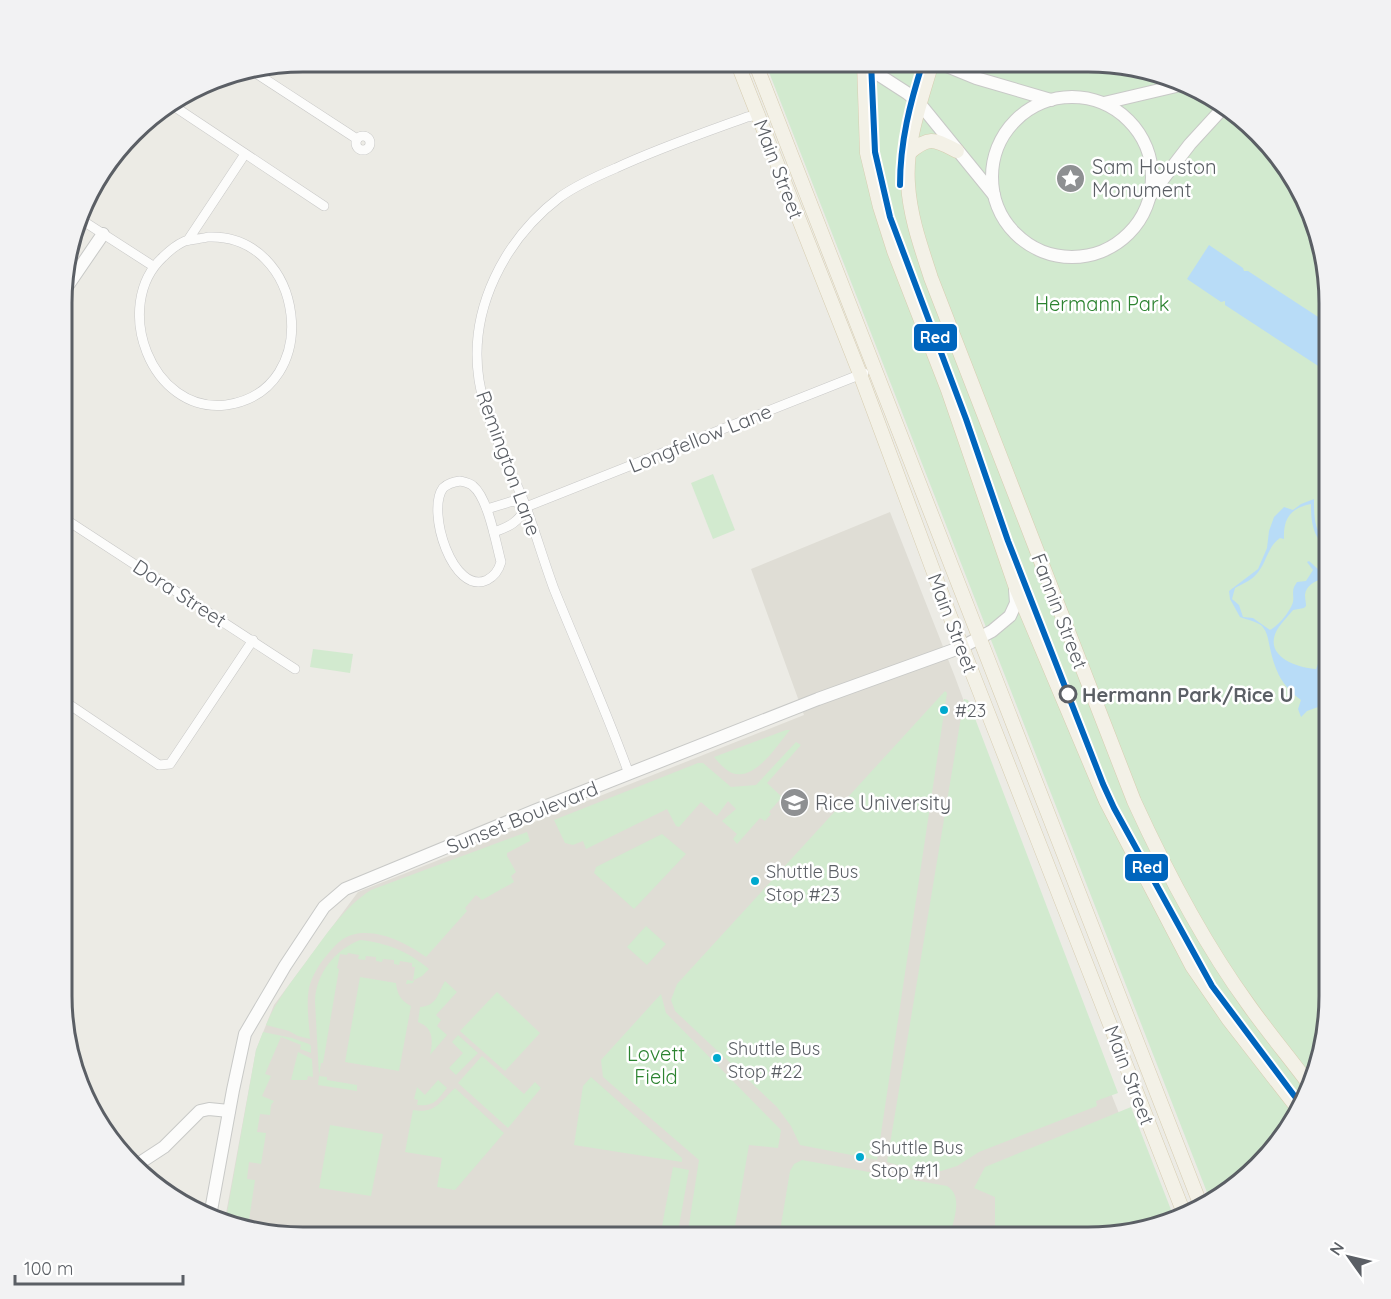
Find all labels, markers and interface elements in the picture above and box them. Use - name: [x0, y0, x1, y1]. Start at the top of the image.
- street label: Main Street: [749, 116, 809, 223]
- place label: Sam Houston Monument: [1092, 154, 1217, 202]
- place icon: Sam Houston Monument: [1055, 162, 1087, 194]
- park label: Hermann Park: [1035, 291, 1169, 316]
- line badge: Red: [913, 323, 958, 352]
- text: Red: [920, 327, 950, 347]
- street label: Remington Lane: [471, 387, 547, 539]
- street label: Longfellow Lane: [625, 398, 775, 478]
- street label: Fannin Street: [1026, 550, 1094, 673]
- street label: Dora Street: [129, 554, 232, 633]
- street label: Main Street: [923, 570, 983, 677]
- place label: Hermann Park/Rice U: [1082, 682, 1294, 707]
- marker: Hermann Park/Rice U: [1059, 685, 1077, 703]
- place label: #23: [955, 699, 986, 722]
- marker: #23: [938, 704, 950, 716]
- street label: Sunset Boulevard: [443, 775, 601, 859]
- school or university icon: Rice University: [778, 786, 810, 818]
- place label: Rice University: [815, 790, 951, 815]
- line badge: Red: [1124, 853, 1169, 882]
- text: Red: [1132, 857, 1162, 877]
- place label: Shuttle Bus Stop #23: [766, 860, 858, 906]
- marker: Shuttle Bus Stop #23: [749, 875, 761, 887]
- street label: Main Street: [1100, 1022, 1160, 1129]
- place label: Shuttle Bus Stop #22: [728, 1037, 820, 1083]
- park label: Lovett Field: [627, 1041, 685, 1089]
- marker: Shuttle Bus Stop #22: [711, 1052, 723, 1064]
- place label: Shuttle Bus Stop #11: [871, 1136, 963, 1182]
- marker: Shuttle Bus Stop #11: [854, 1151, 866, 1163]
- north arrow: [1319, 1227, 1379, 1287]
- text: N: [1325, 1238, 1348, 1259]
- scale bar: [15, 1248, 183, 1286]
- text: 100 m: [24, 1257, 73, 1280]

